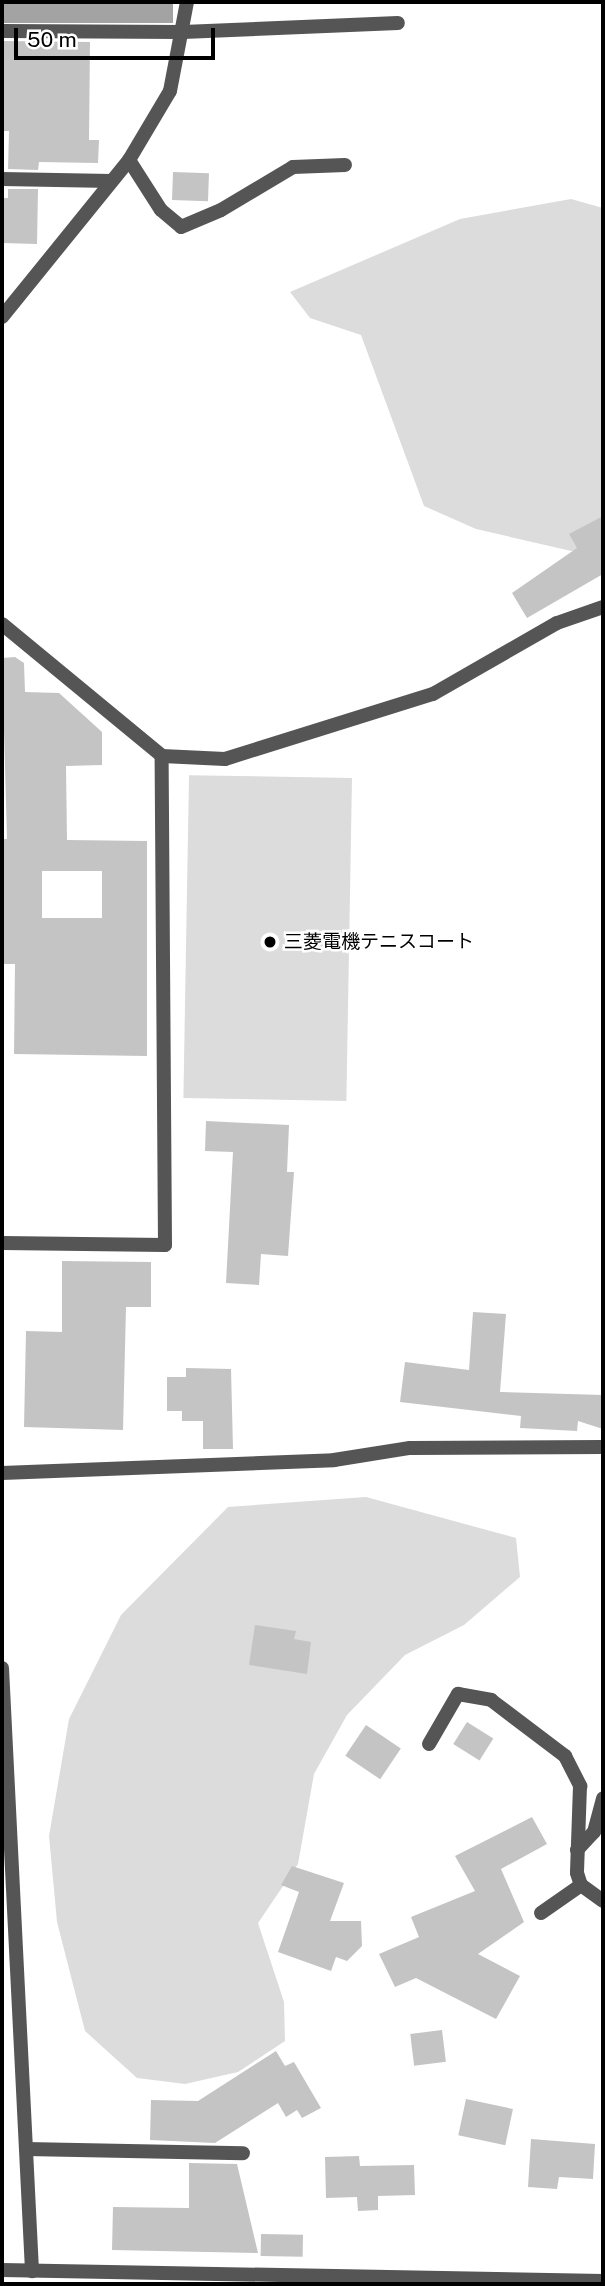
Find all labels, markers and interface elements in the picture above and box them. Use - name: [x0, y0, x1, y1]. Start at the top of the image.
- scale bar: [18, 14, 219, 58]
- text: 50 m: [27, 27, 77, 52]
- place label: 三菱電機テニスコート: [284, 931, 474, 953]
- marker: 三菱電機テニスコート: [262, 934, 278, 950]

